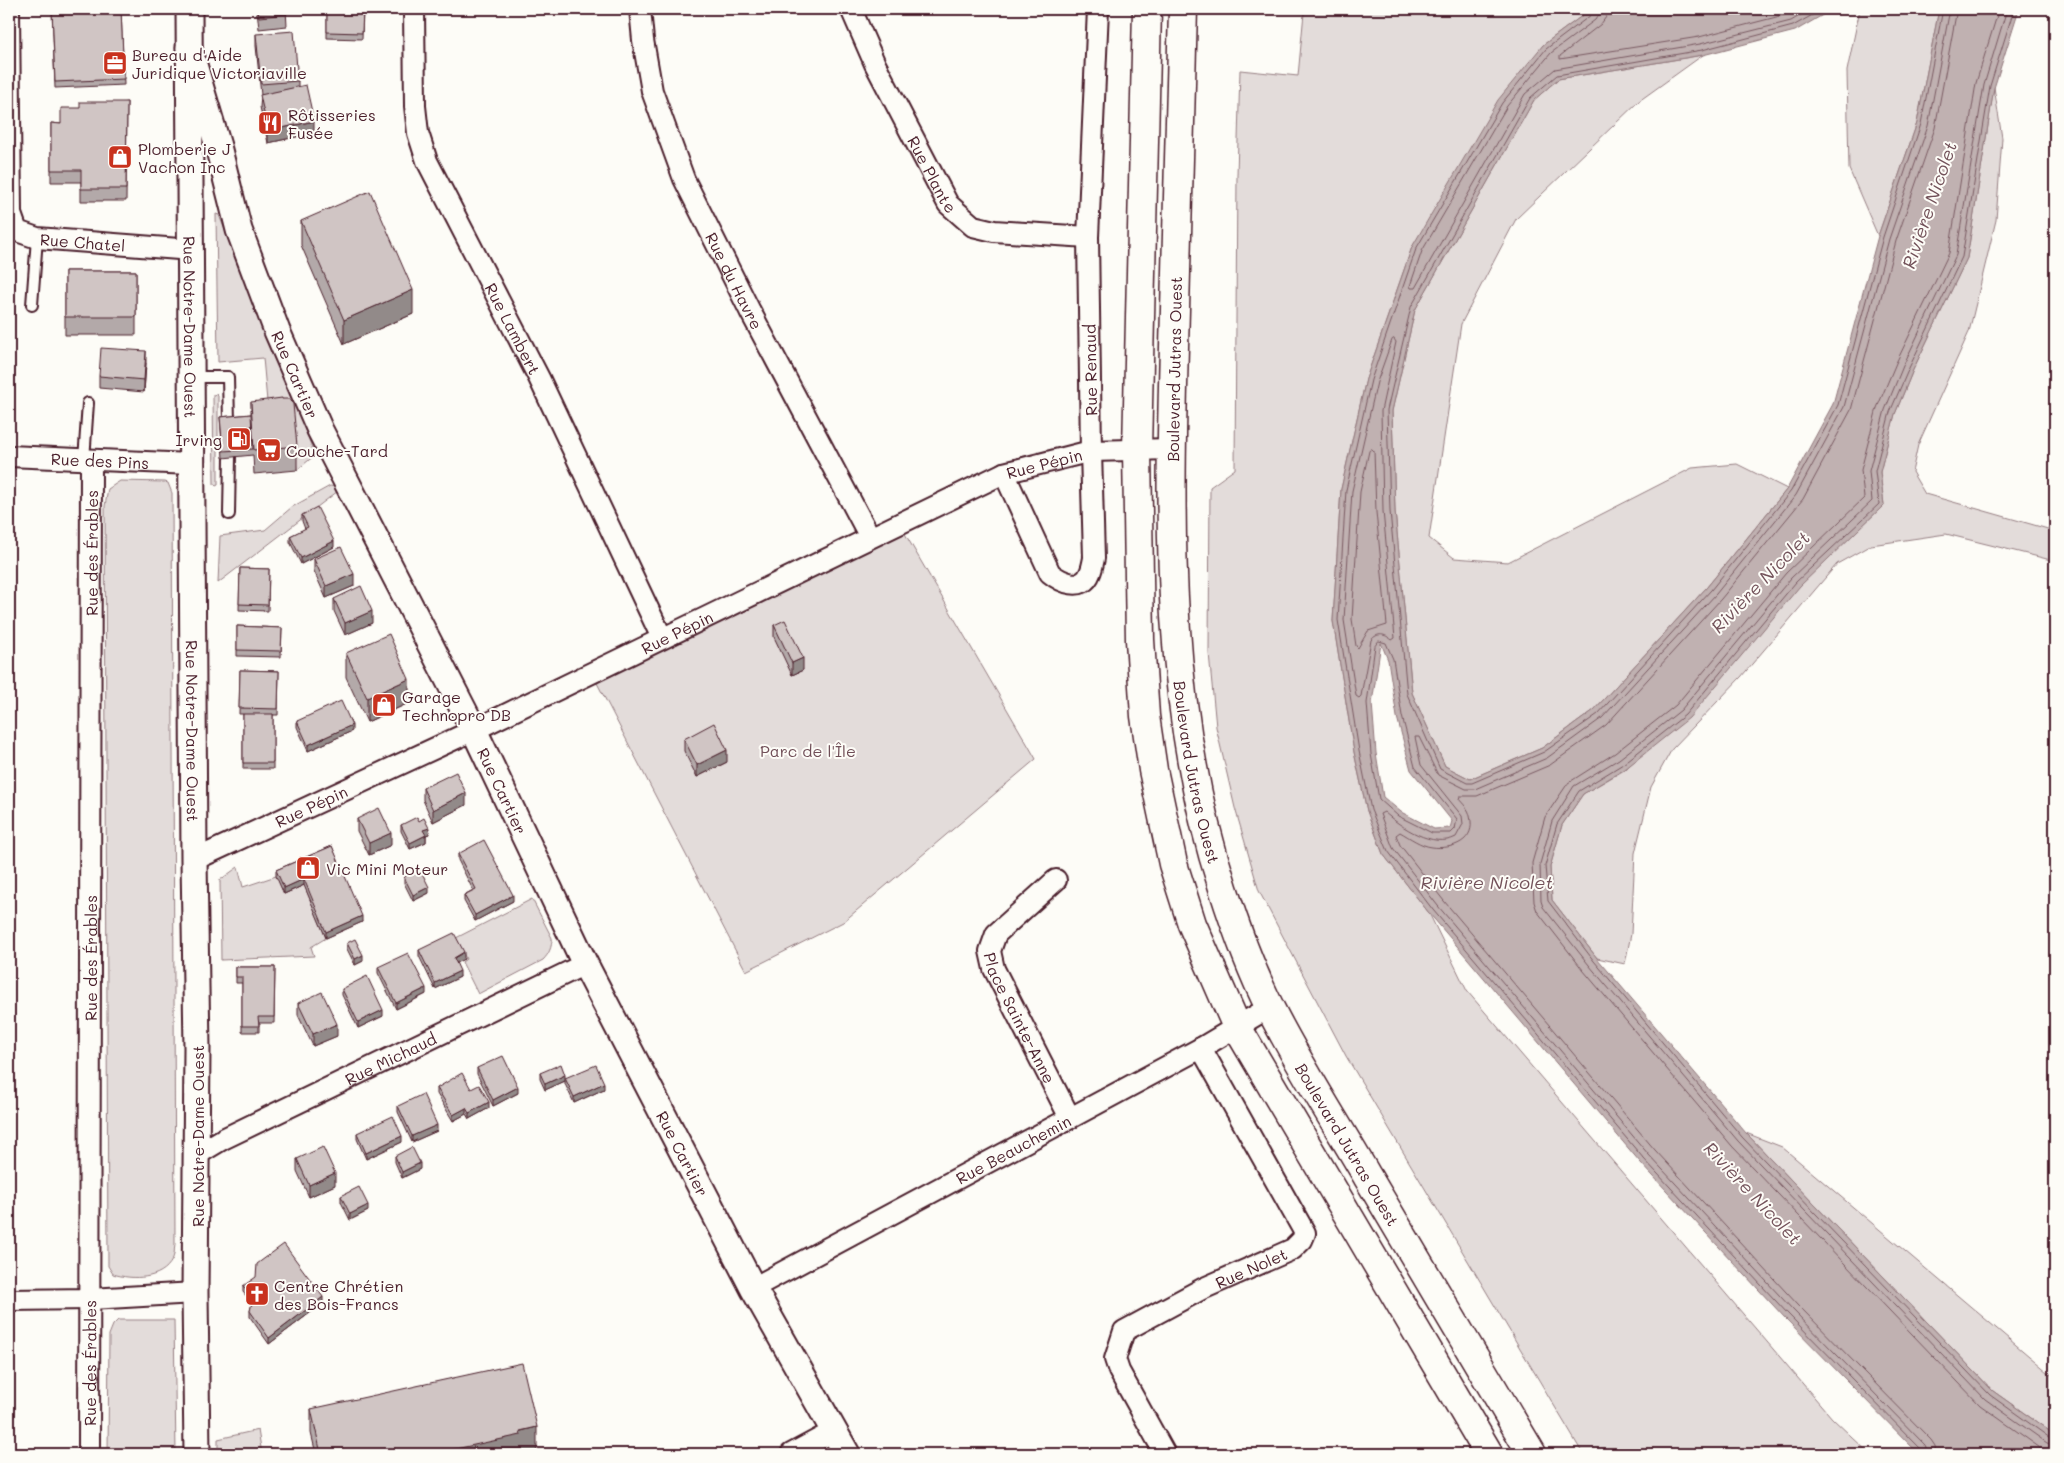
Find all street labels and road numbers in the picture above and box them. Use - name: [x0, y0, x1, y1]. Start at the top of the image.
- street label: Rue Plante: [904, 132, 961, 217]
- street label: Rue Chatel: [39, 228, 126, 255]
- street label: Rue du Havre: [702, 228, 768, 333]
- street label: Rue Notre-Dame Ouest: [180, 236, 202, 418]
- street label: Boulevard Jutras Ouest: [1162, 276, 1186, 462]
- street label: Rue Lambert: [481, 279, 546, 378]
- street label: Rue Renaud: [1079, 324, 1101, 416]
- street label: Rue Cartier: [268, 327, 324, 421]
- street label: Rue Pépin: [1004, 443, 1084, 483]
- street label: Rue des Pins: [50, 447, 150, 473]
- street label: Rue des Érables: [80, 490, 101, 616]
- street label: Rue Pépin: [637, 605, 716, 658]
- street label: Rue Notre-Dame Ouest: [182, 640, 204, 822]
- street label: Boulevard Jutras Ouest: [1170, 680, 1225, 866]
- street label: Rue Cartier: [473, 744, 532, 837]
- street label: Rue Pépin: [271, 780, 351, 831]
- street label: Rue des Érables: [79, 895, 101, 1021]
- street label: Place Sainte-Anne: [980, 950, 1061, 1086]
- street label: Rue Michaud: [341, 1027, 439, 1089]
- street label: Rue Notre-Dame Ouest: [187, 1045, 208, 1227]
- street label: Boulevard Jutras Ouest: [1291, 1059, 1404, 1229]
- street label: Rue Cartier: [652, 1107, 714, 1200]
- street label: Rue Beauchemin: [952, 1109, 1074, 1188]
- street label: Rue Nolet: [1212, 1243, 1290, 1292]
- street label: Rue des Érables: [79, 1300, 100, 1426]

